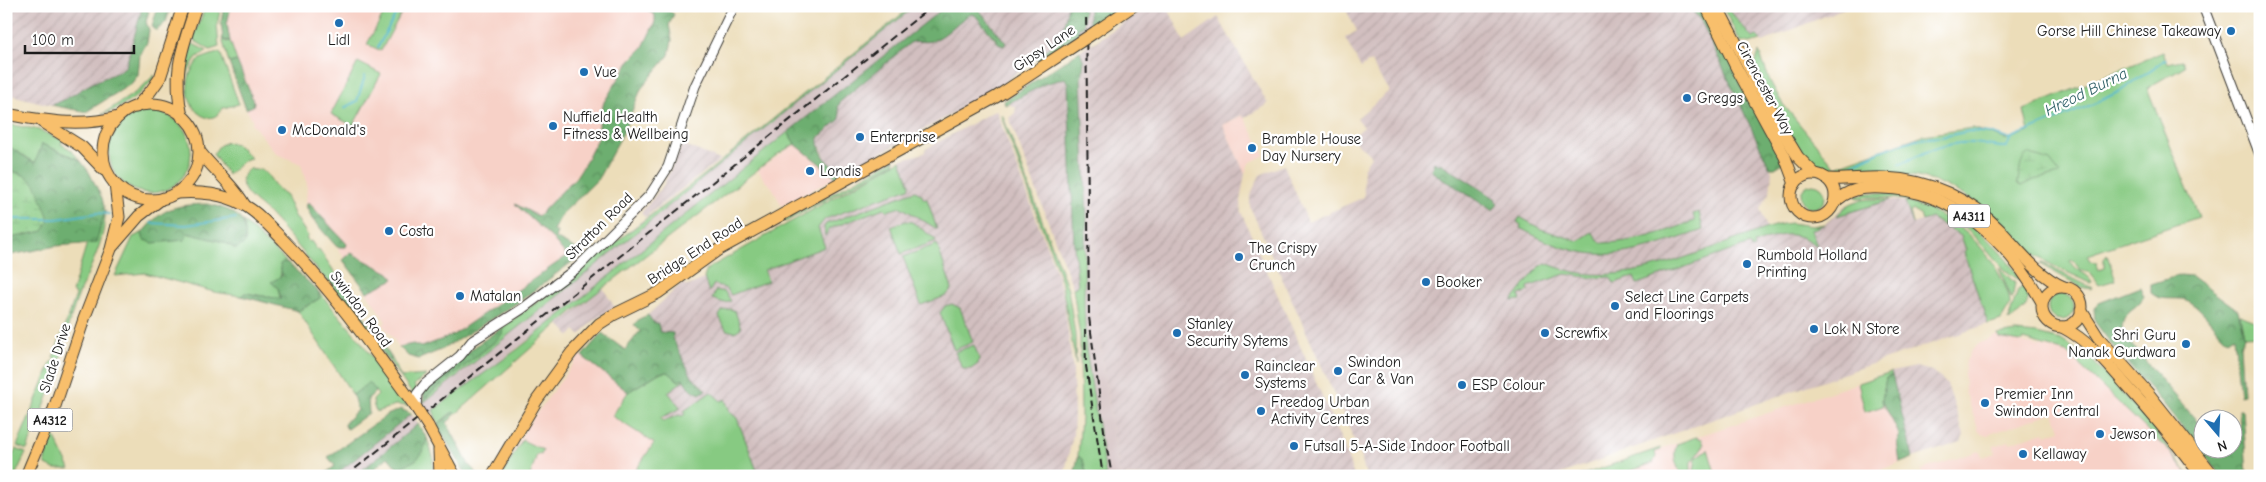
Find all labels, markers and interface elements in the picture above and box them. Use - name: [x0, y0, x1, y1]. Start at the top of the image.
- marker: Lidl: [333, 17, 345, 29]
- street label: Gipsy Lane: [1010, 20, 1079, 75]
- scale bar: [25, 22, 134, 54]
- place label: Gorse Hill Chinese Takeaway: [2037, 22, 2221, 40]
- marker: Gorse Hill Chinese Takeaway: [2225, 25, 2237, 37]
- text: 100 m: [32, 31, 74, 49]
- place label: Lidl: [328, 31, 350, 49]
- street label: Cirencester Way: [1733, 38, 1797, 138]
- place label: Vue: [594, 63, 617, 81]
- water label: Hreod Burna: [2042, 64, 2130, 120]
- marker: Vue: [578, 66, 590, 78]
- place label: Greggs: [1697, 89, 1743, 107]
- marker: Greggs: [1681, 92, 1693, 104]
- place label: Nuffield Health Fitness & Wellbeing: [563, 108, 689, 143]
- marker: Nuffield Health Fitness & Wellbeing: [547, 120, 559, 132]
- place label: McDonald's: [292, 121, 366, 139]
- marker: McDonald's: [276, 124, 288, 136]
- place label: Enterprise: [870, 128, 936, 146]
- place label: Bramble House Day Nursery: [1262, 130, 1362, 165]
- marker: Enterprise: [854, 131, 866, 143]
- marker: Bramble House Day Nursery: [1246, 142, 1258, 154]
- place label: Londis: [820, 162, 861, 180]
- marker: Londis: [804, 165, 816, 177]
- street label: Stratton Road: [562, 189, 636, 263]
- road number: A4311: [1948, 205, 1990, 228]
- street label: Bridge End Road: [644, 214, 746, 288]
- place label: Costa: [399, 222, 434, 240]
- marker: Costa: [383, 225, 395, 237]
- place label: The Crispy Crunch: [1249, 239, 1317, 274]
- place label: Rumbold Holland Printing: [1757, 246, 1868, 281]
- marker: The Crispy Crunch: [1233, 251, 1245, 263]
- marker: Rumbold Holland Printing: [1741, 258, 1753, 270]
- street label: Swindon Road: [327, 267, 395, 351]
- place label: Booker: [1436, 273, 1482, 291]
- marker: Booker: [1420, 276, 1432, 288]
- place label: Matalan: [470, 287, 521, 305]
- place label: Select Line Carpets and Floorings: [1625, 288, 1749, 323]
- marker: Matalan: [454, 290, 466, 302]
- marker: Select Line Carpets and Floorings: [1609, 300, 1621, 312]
- place label: Stanley Security Sytems: [1187, 315, 1288, 350]
- street label: Slade Drive: [35, 320, 75, 395]
- place label: Lok N Store: [1824, 320, 1900, 338]
- marker: Lok N Store: [1808, 323, 1820, 335]
- place label: Screwfix: [1555, 324, 1608, 342]
- place label: Shri Guru Nanak Gurdwara: [2068, 326, 2176, 361]
- marker: Stanley Security Sytems: [1171, 327, 1183, 339]
- marker: Screwfix: [1539, 327, 1551, 339]
- marker: Shri Guru Nanak Gurdwara: [2180, 338, 2192, 350]
- place label: Swindon Car & Van: [1348, 353, 1414, 388]
- place label: Rainclear Systems: [1255, 357, 1315, 392]
- marker: Swindon Car & Van: [1332, 365, 1344, 377]
- marker: Rainclear Systems: [1239, 369, 1251, 381]
- place label: ESP Colour: [1472, 376, 1545, 394]
- marker: ESP Colour: [1456, 379, 1468, 391]
- place label: Premier Inn Swindon Central: [1995, 385, 2099, 420]
- place label: Freedog Urban Activity Centres: [1271, 393, 1370, 428]
- marker: Premier Inn Swindon Central: [1979, 397, 1991, 409]
- marker: Freedog Urban Activity Centres: [1255, 405, 1267, 417]
- road number: A4312: [28, 408, 72, 432]
- north arrow: [2194, 410, 2244, 460]
- place label: Jewson: [2110, 425, 2156, 443]
- marker: Jewson: [2094, 428, 2106, 440]
- text: N: [2215, 436, 2229, 455]
- place label: Futsall 5-A-Side Indoor Football: [1304, 437, 1510, 455]
- marker: Futsall 5-A-Side Indoor Football: [1288, 440, 1300, 452]
- place label: Kellaway: [2033, 445, 2087, 463]
- marker: Kellaway: [2017, 448, 2029, 460]

